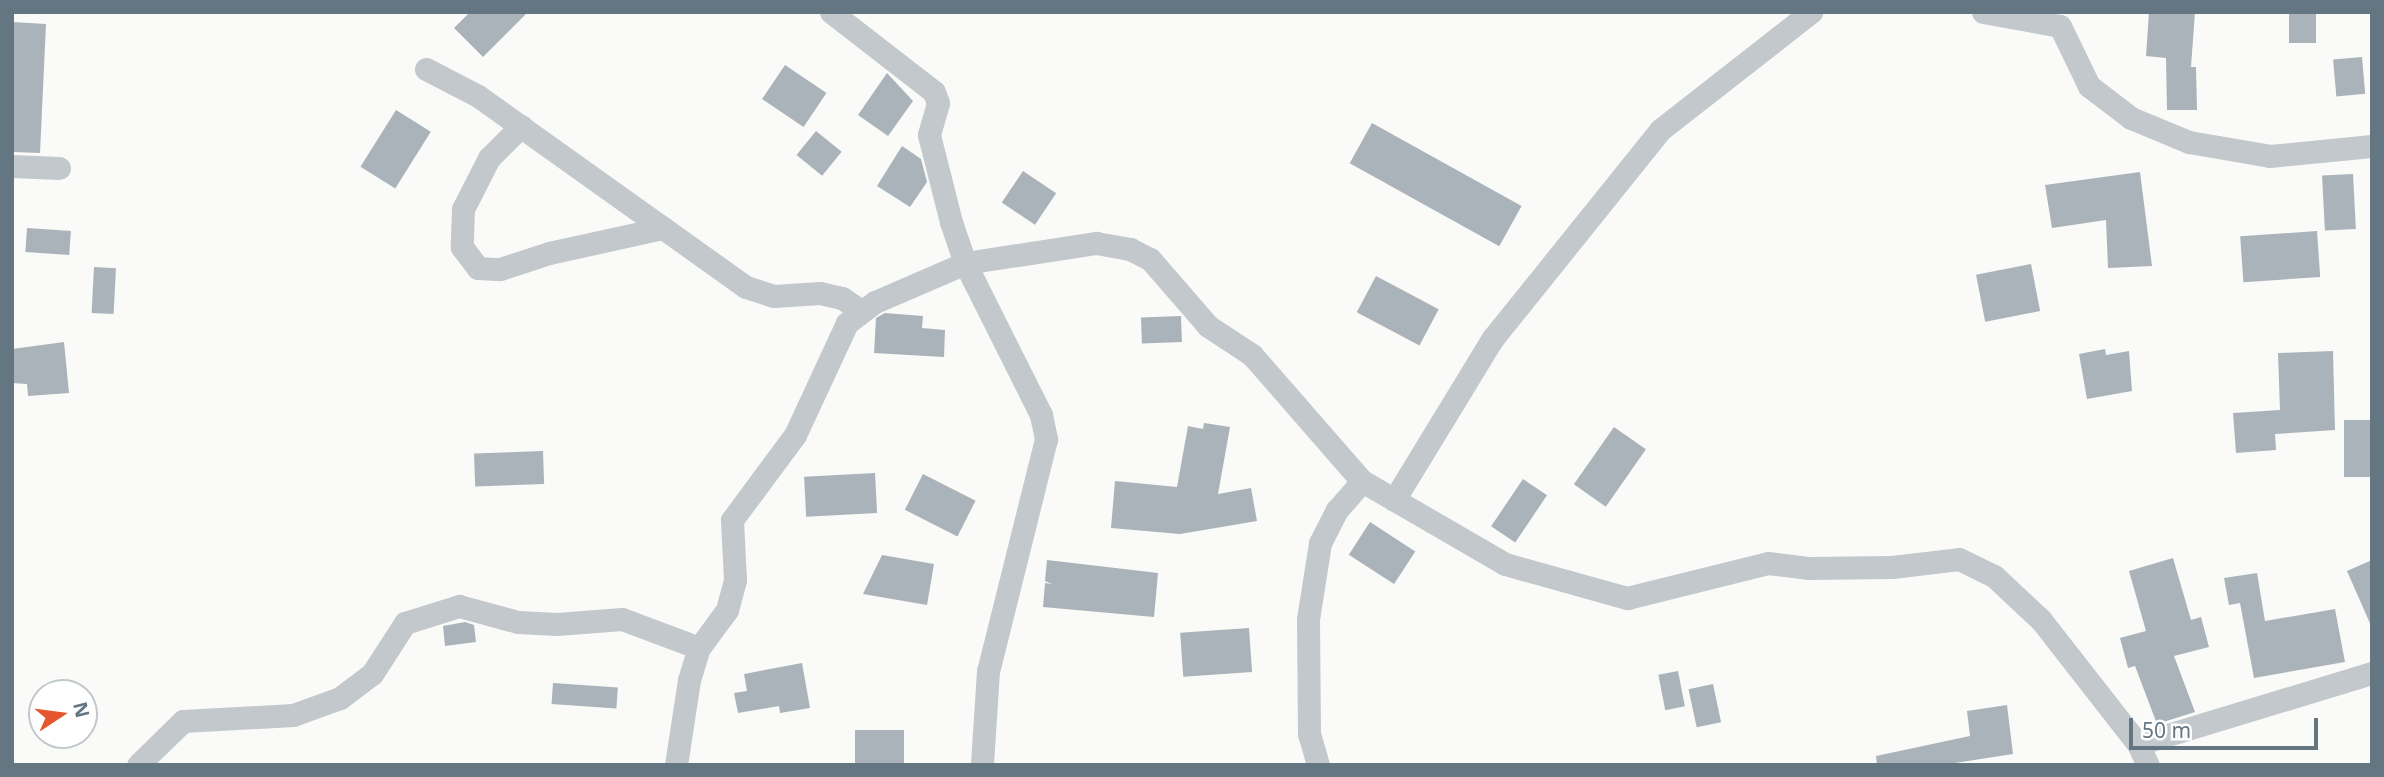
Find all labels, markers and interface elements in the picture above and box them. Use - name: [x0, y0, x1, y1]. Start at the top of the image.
- north arrow: [28, 679, 98, 749]
- text: N: [67, 699, 96, 720]
- scale bar: [2132, 704, 2321, 748]
- text: 50 m: [2142, 716, 2191, 744]

